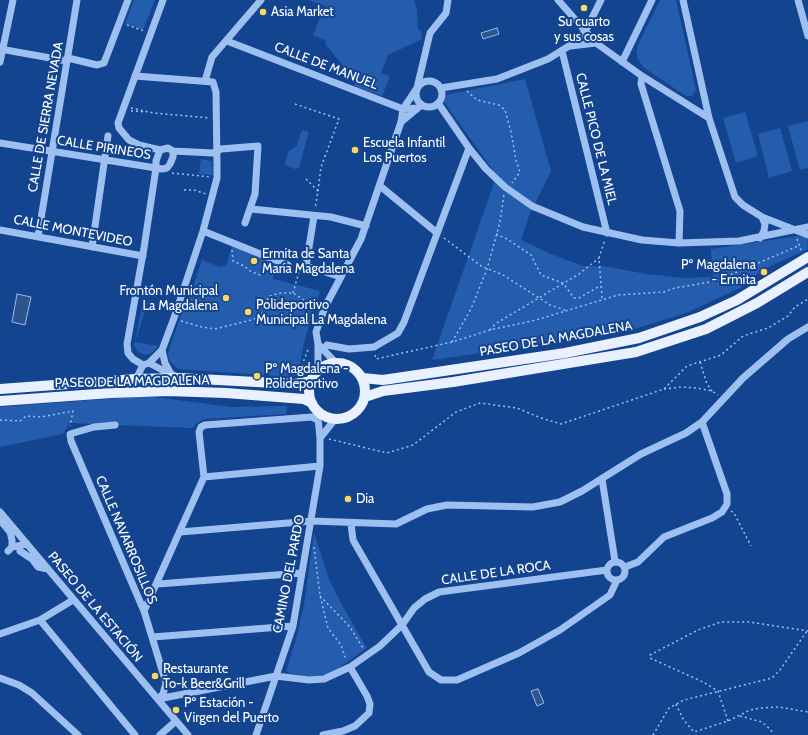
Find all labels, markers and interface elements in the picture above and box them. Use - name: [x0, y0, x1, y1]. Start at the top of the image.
- marker: Su cuarto y sus cosas: [579, 3, 589, 13]
- place label: Asia Market: [271, 4, 334, 20]
- marker: Asia Market: [258, 7, 268, 17]
- place label: Su cuarto y sus cosas: [554, 14, 614, 45]
- street label: CALLE DE MANUEL: [272, 39, 380, 93]
- street label: CALLE DE SIERRA NEVADA: [25, 41, 67, 193]
- street label: CALLE PICO DE LA MIEL: [572, 72, 620, 206]
- street label: CALLE PIRINEOS: [56, 133, 152, 163]
- place label: Escuela Infantil Los Puertos: [363, 135, 445, 166]
- marker: Escuela Infantil Los Puertos: [350, 145, 360, 155]
- street label: CALLE MONTEVIDEO: [12, 212, 134, 250]
- place label: Ermita de Santa María Magdalena: [262, 246, 355, 277]
- marker: Ermita de Santa María Magdalena: [249, 256, 259, 266]
- place label: Pº Magdalena - Ermita: [681, 257, 756, 288]
- marker: Pº Magdalena - Ermita: [759, 267, 769, 277]
- place label: Frontón Municipal La Magdalena: [119, 283, 218, 314]
- marker: Frontón Municipal La Magdalena: [221, 293, 231, 303]
- place label: Polideportivo Municipal La Magdalena: [256, 297, 387, 328]
- marker: Polideportivo Municipal La Magdalena: [243, 307, 253, 317]
- street label: PASEO DE LA MAGDALENA: [478, 318, 634, 360]
- place label: Pº Magdalena - Polideportivo: [265, 361, 348, 392]
- marker: Pº Magdalena - Polideportivo: [252, 371, 262, 381]
- street label: PASEO DE LA MAGDALENA: [54, 373, 210, 391]
- street label: CALLE NAVARROSILLOS: [92, 473, 160, 607]
- place label: Dia: [356, 491, 374, 507]
- marker: Dia: [343, 494, 353, 504]
- street label: CAMINO DEL PARDO: [270, 514, 308, 634]
- street label: PASEO DE LA ESTACIÓN: [44, 549, 146, 665]
- street label: CALLE DE LA ROCA: [440, 558, 552, 588]
- place label: Restaurante To-k Beer&Grill: [163, 661, 245, 692]
- marker: Restaurante To-k Beer&Grill: [150, 671, 160, 681]
- place label: Pº Estación - Virgen del Puerto: [184, 695, 279, 726]
- marker: Pº Estación - Virgen del Puerto: [171, 705, 181, 715]

